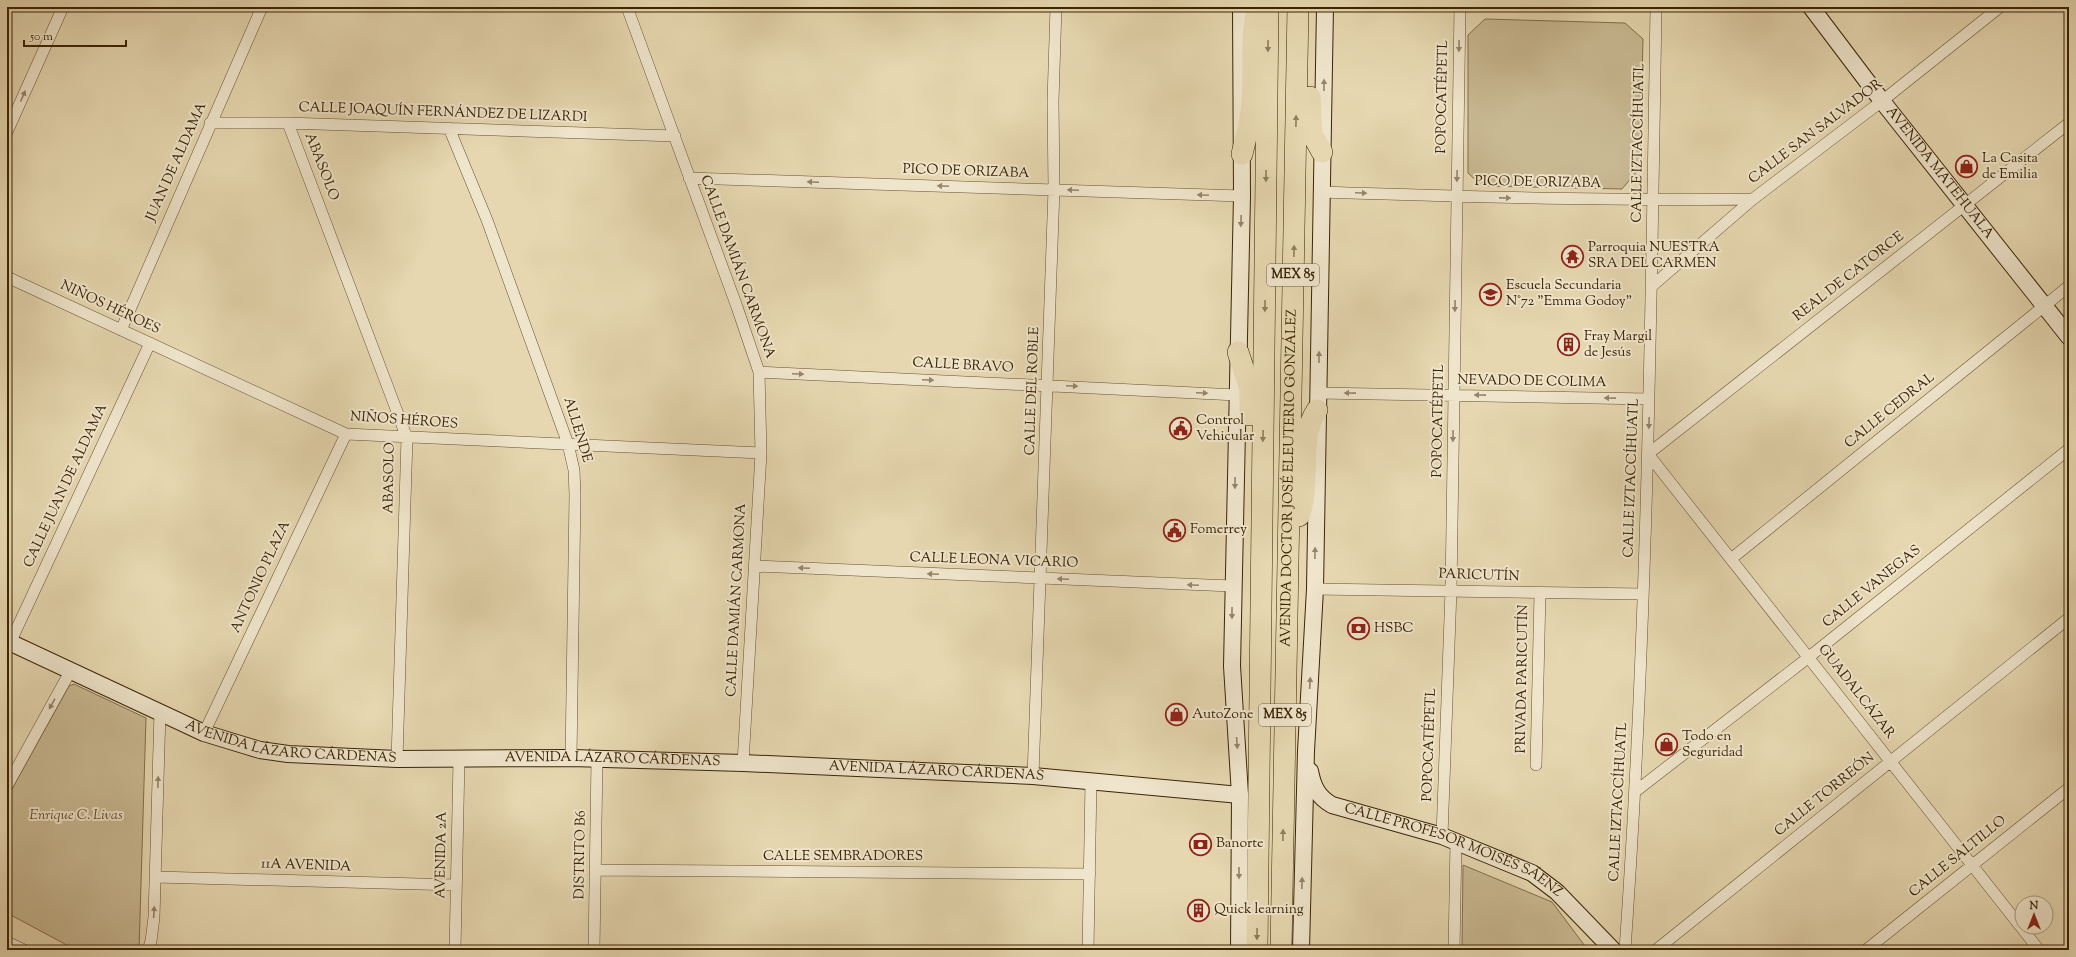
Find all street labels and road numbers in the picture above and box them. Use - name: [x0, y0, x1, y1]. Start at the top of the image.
- street label: POPOCATÉPETL: [1432, 40, 1454, 154]
- street label: CALLE IZTACCÍHUATL: [1628, 63, 1650, 223]
- street label: CALLE SAN SALVADOR: [1745, 75, 1887, 189]
- street label: CALLE JOAQUÍN FERNÁNDEZ DE LIZARDI: [298, 98, 588, 128]
- street label: JUAN DE ALDAMA: [141, 99, 213, 226]
- street label: AVENIDA MATEHUALA: [1881, 103, 1998, 244]
- street label: ABASOLO: [299, 130, 343, 204]
- street label: PICO DE ORIZABA: [902, 160, 1030, 184]
- street label: CALLE DAMIÁN CARMONA: [694, 172, 780, 362]
- street label: PICO DE ORIZABA: [1474, 172, 1602, 194]
- street label: REAL DE CATORCE: [1789, 227, 1909, 327]
- road number: MEX 85: [1267, 264, 1319, 286]
- street label: NIÑOS HÉROES: [57, 276, 163, 340]
- street label: AVENIDA DOCTOR JOSÉ ELEUTERIO GONZÁLEZ: [1276, 309, 1303, 647]
- street label: CALLE DEL ROBLE: [1021, 326, 1045, 456]
- street label: CALLE BRAVO: [912, 353, 1014, 379]
- street label: POPOCATÉPETL: [1428, 364, 1450, 478]
- street label: CALLE CEDRAL: [1841, 368, 1940, 454]
- street label: NEVADO DE COLIMA: [1457, 371, 1607, 393]
- street label: ALLENDE: [558, 395, 597, 466]
- street label: CALLE IZTACCÍHUATL: [1619, 397, 1645, 558]
- street label: CALLE JUAN DE ALDAMA: [19, 400, 113, 571]
- street label: NIÑOS HÉROES: [349, 407, 459, 435]
- street label: ABASOLO: [379, 442, 401, 514]
- street label: CALLE DAMIÁN CARMONA: [722, 502, 752, 697]
- street label: ANTONIO PLAZA: [226, 517, 296, 636]
- street label: CALLE VANEGAS: [1818, 541, 1926, 633]
- street label: CALLE LEONA VICARIO: [909, 548, 1079, 574]
- street label: PARICUTÍN: [1438, 565, 1520, 587]
- street label: PRIVADA PARICUTÍN: [1512, 604, 1534, 754]
- street label: GUADALCÁZAR: [1813, 641, 1899, 743]
- street label: POPOCATÉPETL: [1418, 687, 1442, 802]
- road number: MEX 85: [1259, 704, 1311, 726]
- street label: AVENIDA LÁZARO CÁRDENAS: [181, 715, 397, 769]
- street label: CALLE IZTACCÍHUATL: [1605, 721, 1633, 882]
- street label: AVENIDA LÁZARO CÁRDENAS: [505, 748, 721, 772]
- street label: CALLE TORREÓN: [1771, 748, 1879, 842]
- street label: AVENIDA LÁZARO CÁRDENAS: [828, 757, 1045, 787]
- street label: CALLE PROFESOR MOISÉS SÁENZ: [1342, 799, 1566, 902]
- street label: AVENIDA 2A: [431, 810, 453, 899]
- street label: DISTRITO B6: [570, 810, 592, 900]
- street label: CALLE SALTILLO: [1905, 811, 2011, 903]
- street label: CALLE SEMBRADORES: [763, 847, 923, 867]
- street label: 11A AVENIDA: [260, 854, 352, 878]

